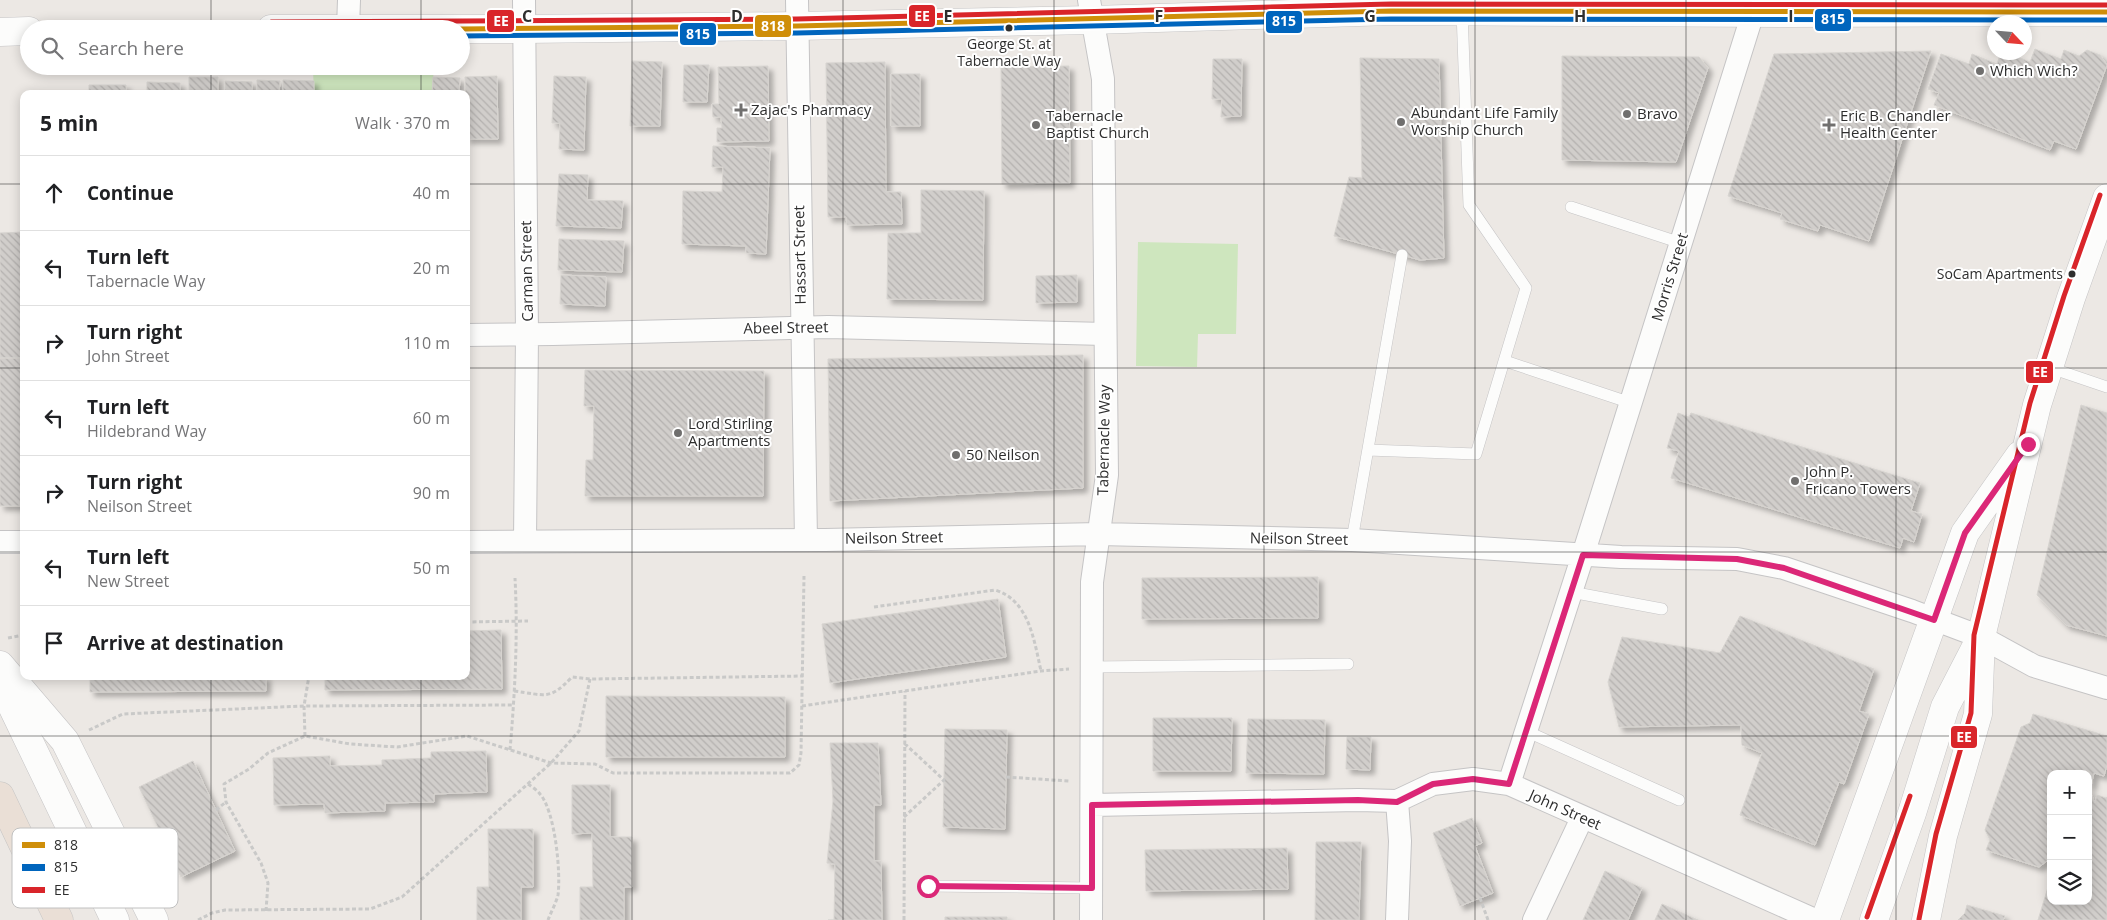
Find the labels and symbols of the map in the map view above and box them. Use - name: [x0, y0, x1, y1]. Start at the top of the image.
- line badge: EE: [908, 4, 936, 28]
- text: C: [522, 5, 532, 27]
- text: D: [731, 5, 743, 27]
- text: E: [944, 5, 953, 27]
- text: F: [1155, 5, 1163, 27]
- text: G: [1364, 5, 1376, 27]
- text: H: [1574, 5, 1586, 27]
- text: I: [1788, 5, 1794, 27]
- text: EE: [914, 6, 930, 25]
- line badge: 815: [1814, 8, 1852, 32]
- line badge: EE: [486, 9, 515, 33]
- text: 815: [1821, 9, 1845, 28]
- line badge: 815: [1265, 10, 1303, 34]
- text: EE: [493, 11, 509, 30]
- text: 815: [1272, 11, 1296, 30]
- line badge: 818: [754, 14, 792, 38]
- north arrow: [1987, 15, 2032, 60]
- text: 818: [761, 16, 785, 35]
- line badge: 815: [679, 22, 717, 46]
- marker: George St. at Tabernacle Way: [1004, 23, 1014, 33]
- text: 815: [686, 24, 710, 43]
- place label: George St. at Tabernacle Way: [957, 34, 1062, 70]
- place label: Which Wich?: [1990, 60, 2078, 80]
- marker: Which Wich?: [1974, 65, 1986, 77]
- place label: Zajac's Pharmacy: [751, 99, 872, 119]
- place label: Abundant Life Family Worship Church: [1411, 102, 1559, 139]
- place label: Bravo: [1637, 103, 1678, 123]
- marker: Zajac's Pharmacy: [735, 104, 747, 116]
- place label: Tabernacle Baptist Church: [1046, 105, 1149, 142]
- place label: Eric B. Chandler Health Center: [1840, 105, 1951, 142]
- marker: Bravo: [1621, 108, 1633, 120]
- marker: Abundant Life Family Worship Church: [1395, 116, 1407, 128]
- marker: Eric B. Chandler Health Center: [1822, 118, 1836, 132]
- marker: Tabernacle Baptist Church: [1030, 119, 1042, 131]
- street label: Hassart Street: [788, 205, 810, 305]
- street label: Carman Street: [515, 220, 537, 322]
- street label: Morris Street: [1646, 230, 1692, 323]
- place label: SoCam Apartments: [1937, 264, 2063, 283]
- marker: SoCam Apartments: [2067, 269, 2077, 279]
- street label: Abeel Street: [743, 316, 829, 338]
- line badge: EE: [2025, 360, 2054, 384]
- text: EE: [2032, 362, 2048, 381]
- street label: Tabernacle Way: [1092, 384, 1114, 496]
- place label: Lord Stirling Apartments: [688, 413, 772, 450]
- marker: Lord Stirling Apartments: [672, 427, 684, 439]
- route end: [2017, 433, 2040, 456]
- place label: 50 Neilson: [966, 444, 1040, 464]
- marker: 50 Neilson: [950, 449, 962, 461]
- place label: John P. Fricano Towers: [1803, 461, 1911, 498]
- marker: John P. Fricano Towers: [1789, 475, 1801, 487]
- street label: Neilson Street: [845, 526, 943, 548]
- street label: Neilson Street: [1250, 527, 1348, 549]
- line badge: EE: [1950, 725, 1978, 749]
- text: EE: [1956, 727, 1972, 746]
- street label: John Street: [1524, 783, 1605, 834]
- legend: [12, 828, 178, 908]
- text: 818: [54, 835, 78, 854]
- text: 815: [54, 857, 78, 876]
- route start: [917, 875, 940, 898]
- text: EE: [54, 880, 70, 899]

